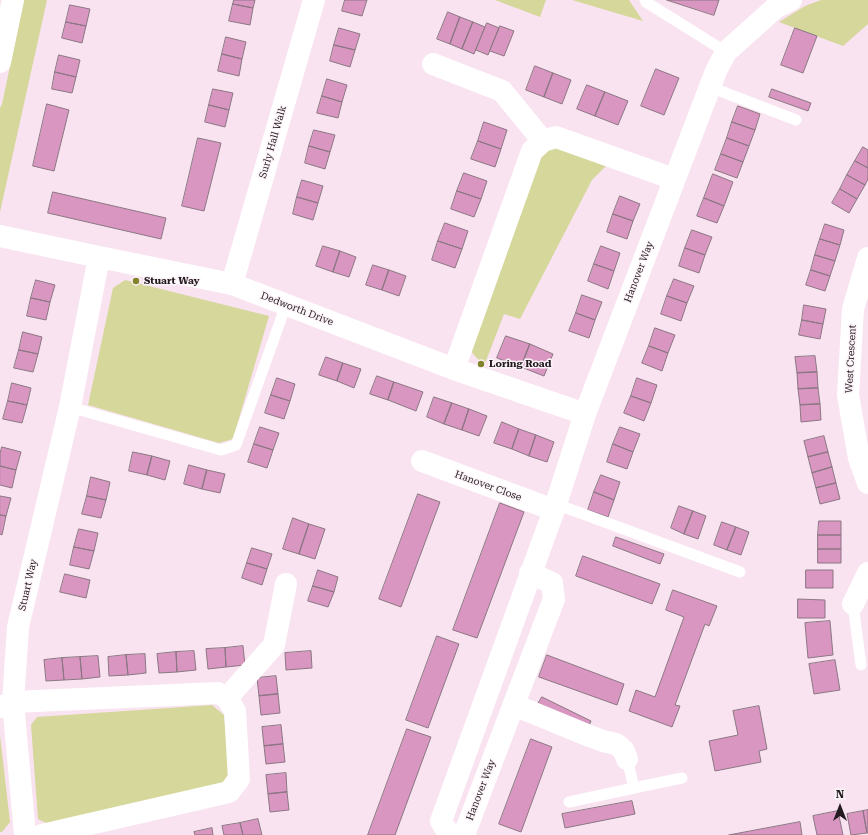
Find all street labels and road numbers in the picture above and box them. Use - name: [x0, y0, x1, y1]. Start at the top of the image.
- street label: Surly Hall Walk: [257, 104, 289, 180]
- street label: Hanover Way: [622, 240, 656, 304]
- street label: Dedworth Drive: [259, 290, 335, 328]
- street label: West Crescent: [843, 324, 859, 394]
- street label: Hanover Close: [453, 468, 523, 504]
- street label: Stuart Way: [16, 558, 40, 612]
- street label: Hanover Way: [464, 758, 498, 822]

